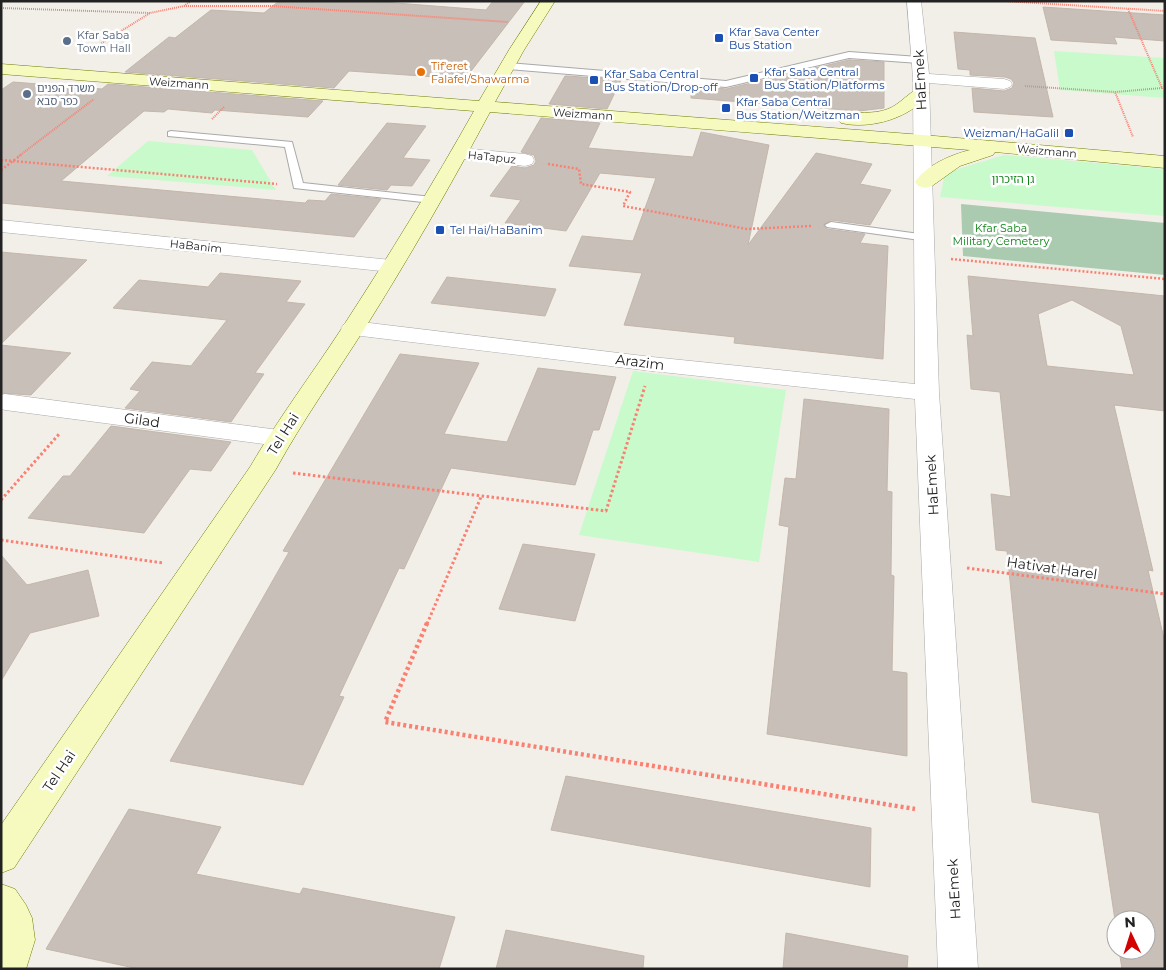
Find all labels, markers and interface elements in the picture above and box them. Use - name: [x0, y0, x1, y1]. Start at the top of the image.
- place label: Kfar Sava Center Bus Station: [729, 25, 819, 52]
- place label: Kfar Saba Town Hall: [77, 28, 131, 55]
- marker: Kfar Sava Center Bus Station: [713, 32, 725, 44]
- marker: Kfar Saba Town Hall: [61, 35, 73, 47]
- street label: HaEmek: [909, 49, 931, 111]
- place label: Tif'eret Falafel/Shawarma: [431, 59, 529, 86]
- place label: Kfar Saba Central Bus Station/Platforms: [764, 65, 885, 92]
- marker: Tif'eret Falafel/Shawarma: [415, 66, 427, 78]
- place label: Kfar Saba Central Bus Station/Drop-off: [604, 67, 719, 94]
- marker: Kfar Saba Central Bus Station/Platforms: [748, 72, 760, 84]
- street label: Weizmann: [149, 74, 209, 92]
- marker: Kfar Saba Central Bus Station/Drop-off: [588, 74, 600, 86]
- place label: משרד הפנים כפר סבא: [37, 81, 95, 108]
- marker: משרד הפנים כפר סבא: [21, 88, 33, 100]
- place label: Kfar Saba Central Bus Station/Weitzman: [736, 95, 860, 122]
- marker: Kfar Saba Central Bus Station/Weitzman: [720, 102, 732, 114]
- street label: Weizmann: [553, 105, 613, 123]
- place label: Weizman/HaGalil: [964, 126, 1059, 140]
- marker: Weizman/HaGalil: [1063, 127, 1075, 139]
- street label: Weizmann: [1017, 141, 1077, 161]
- street label: HaTapuz: [467, 148, 517, 167]
- park label: גן הזיכרון: [992, 172, 1034, 186]
- park label: Kfar Saba Military Cemetery: [953, 221, 1049, 248]
- place label: Tel Hai/HaBanim: [450, 223, 543, 237]
- marker: Tel Hai/HaBanim: [434, 224, 446, 236]
- street label: HaBanim: [169, 236, 223, 256]
- street label: Arazim: [615, 350, 665, 374]
- street label: Gilad: [123, 409, 161, 431]
- street label: Tel Hai: [263, 409, 303, 459]
- street label: HaEmek: [921, 454, 943, 516]
- street label: Hativat Harel: [1006, 553, 1098, 583]
- street label: Tel Hai: [39, 747, 79, 795]
- street label: HaEmek: [943, 858, 965, 920]
- north arrow: [1106, 910, 1156, 960]
- text: N: [1124, 913, 1136, 931]

